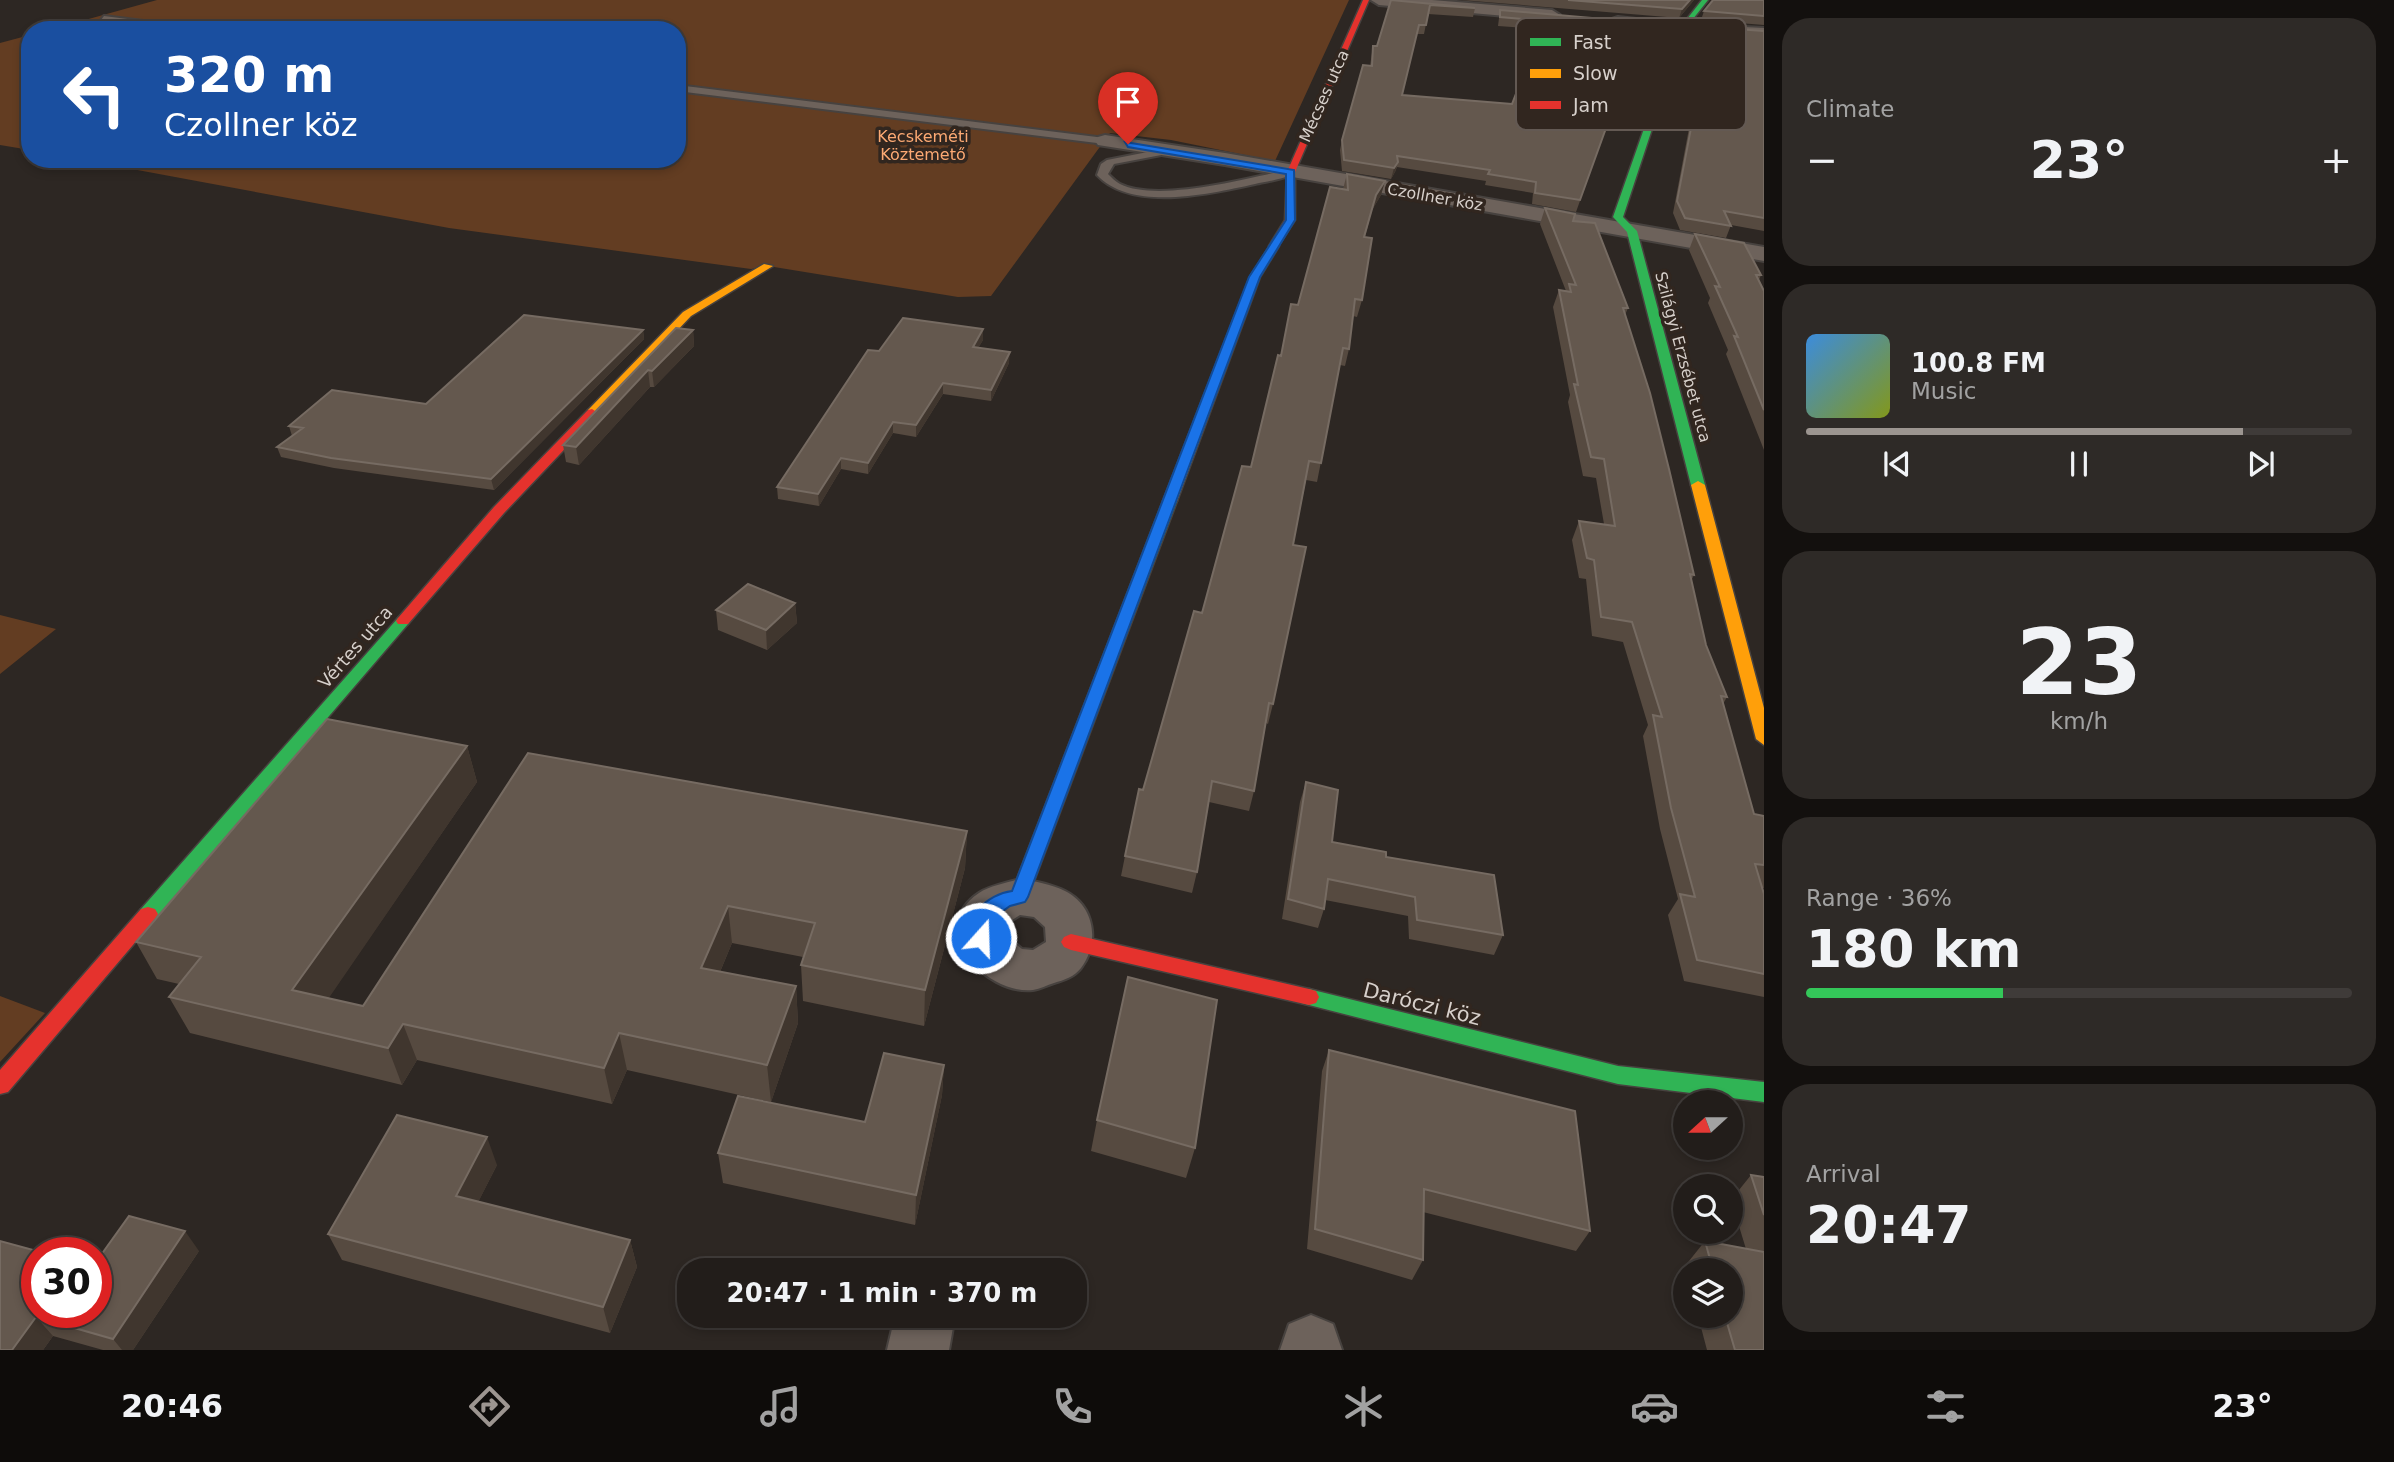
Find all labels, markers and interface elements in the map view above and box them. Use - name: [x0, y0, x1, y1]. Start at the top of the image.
- legend: [1516, 18, 1746, 130]
- text: Fast: [1573, 31, 1611, 53]
- text: 320 m: [164, 47, 334, 104]
- street label: Mécses utca: [1295, 47, 1353, 145]
- icon: left: [49, 49, 140, 140]
- text: Slow: [1573, 62, 1618, 84]
- pin: [1098, 72, 1158, 144]
- icon: arrive: [1109, 83, 1147, 121]
- text: Jam: [1572, 94, 1609, 116]
- text: Climate: [1806, 96, 1895, 122]
- text: Czollner köz: [164, 106, 358, 144]
- park label: Kecskeméti Köztemető: [877, 127, 969, 164]
- text: 23°: [2030, 130, 2128, 190]
- text: −: [1806, 138, 1838, 182]
- text: +: [2320, 138, 2352, 182]
- street label: Czollner köz: [1386, 179, 1484, 215]
- street label: Szilágyi Erzsébet utca: [1651, 270, 1715, 444]
- text: 100.8 FM: [1911, 348, 2046, 378]
- text: Music: [1911, 378, 1976, 404]
- icon: previous: [1878, 445, 1916, 483]
- icon: pause: [2060, 445, 2098, 483]
- icon: next: [2242, 445, 2280, 483]
- street label: Vértes utca: [314, 602, 396, 692]
- text: 23: [2016, 610, 2142, 715]
- text: km/h: [2050, 708, 2108, 734]
- text: Range · 36%: [1806, 885, 1952, 911]
- position arrow: [944, 901, 1018, 975]
- text: 180 km: [1806, 919, 2021, 979]
- street label: Daróczi köz: [1361, 978, 1483, 1030]
- north arrow: [1673, 1090, 1743, 1160]
- map controls: [1673, 1090, 1743, 1328]
- text: Arrival: [1806, 1161, 1881, 1187]
- button: search: [1673, 1174, 1743, 1244]
- text: 20:47: [1806, 1195, 1972, 1255]
- speed limit sign: 30: [21, 1237, 112, 1328]
- button: layers: [1673, 1258, 1743, 1328]
- text: 20:47 · 1 min · 370 m: [727, 1278, 1037, 1308]
- icon: directions: [465, 1382, 514, 1431]
- icon: music: [756, 1382, 805, 1431]
- icon: phone: [1048, 1382, 1097, 1431]
- icon: climate: [1339, 1382, 1388, 1431]
- icon: car: [1630, 1382, 1679, 1431]
- icon: filters: [1921, 1382, 1970, 1431]
- text: 20:46: [121, 1387, 223, 1425]
- text: 23°: [2212, 1387, 2273, 1425]

